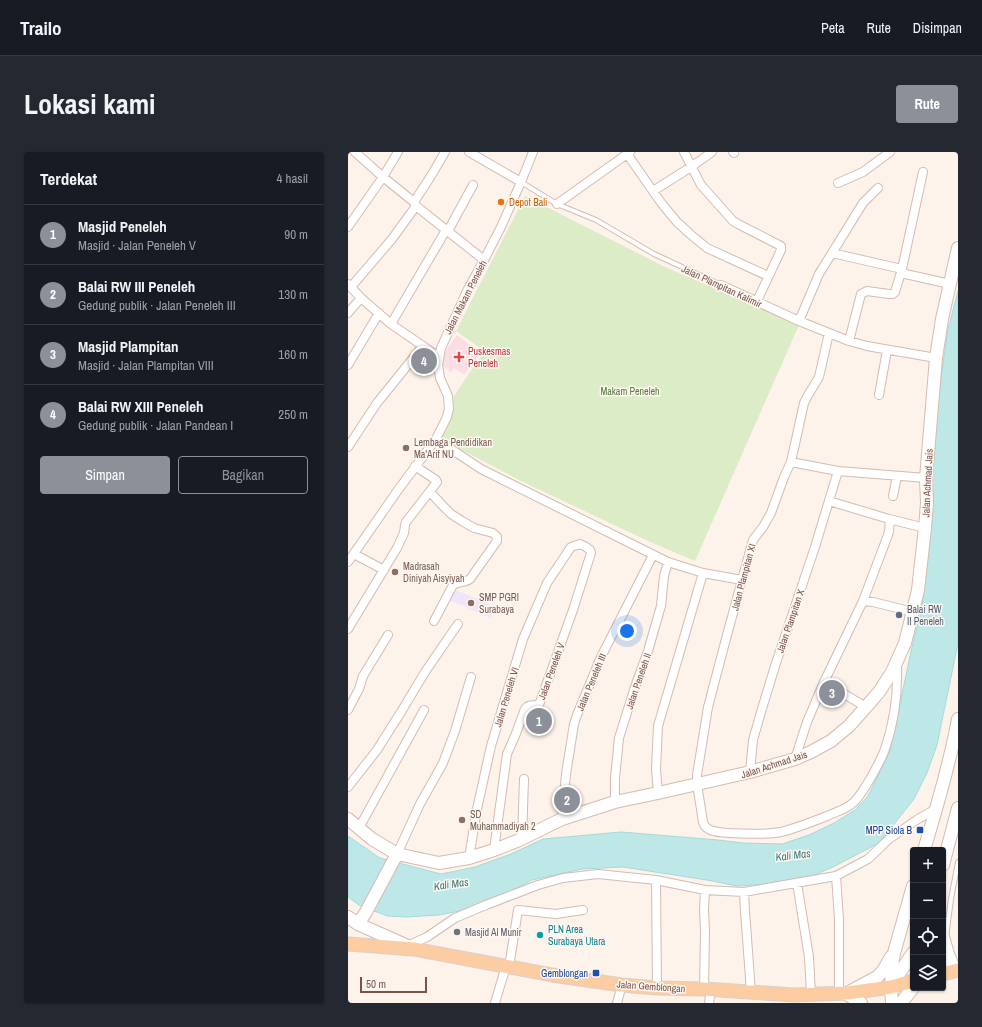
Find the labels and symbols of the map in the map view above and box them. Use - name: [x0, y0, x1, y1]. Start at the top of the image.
- place label: Depot Bali: [509, 196, 547, 209]
- marker: Depot Bali: [496, 197, 506, 207]
- street label: Jalan Makam Peneleh: [441, 258, 490, 336]
- street label: Jalan Plampitan Kalimir: [680, 262, 764, 311]
- place label: Puskesmas Peneleh: [468, 345, 510, 370]
- pin: 4: [411, 346, 437, 376]
- marker: Puskesmas Peneleh: [453, 351, 465, 363]
- park label: Makam Peneleh: [600, 385, 660, 398]
- place label: Lembaga Pendidikan Ma'Arif NU: [414, 436, 492, 461]
- marker: Lembaga Pendidikan Ma'Arif NU: [401, 443, 411, 453]
- street label: Jalan Achmad Jais: [919, 448, 936, 518]
- street label: Jalan Plampitan XI: [728, 542, 759, 612]
- place label: Madrasah Diniyah Aisyiyah: [403, 560, 465, 585]
- marker: Madrasah Diniyah Aisyiyah: [390, 567, 400, 577]
- street label: Jalan Plampitan X: [773, 587, 808, 655]
- place label: SMP PGRI Surabaya: [479, 591, 519, 616]
- marker: SMP PGRI Surabaya: [466, 598, 476, 608]
- place label: Balai RW II Peneleh: [907, 603, 944, 628]
- marker: Balai RW II Peneleh: [894, 610, 904, 620]
- your location: [617, 621, 637, 641]
- street label: Jalan Peneleh V: [535, 640, 568, 701]
- street label: Jalan Peneleh II: [623, 651, 654, 711]
- street label: Jalan Peneleh III: [574, 652, 609, 713]
- street label: Jalan Peneleh VI: [491, 666, 522, 729]
- pin: 3: [819, 678, 845, 708]
- pin: 1: [526, 706, 552, 736]
- street label: Jalan Achmad Jais: [739, 748, 809, 781]
- pin: 2: [554, 785, 580, 815]
- place label: SD Muhammadiyah 2: [470, 808, 536, 833]
- marker: SD Muhammadiyah 2: [457, 815, 467, 825]
- place label: MPP Siola B: [866, 824, 913, 837]
- marker: MPP Siola B: [915, 825, 925, 835]
- water label: Kali Mas: [775, 846, 812, 864]
- water label: Kali Mas: [433, 875, 470, 893]
- place label: PLN Area Surabaya Utara: [548, 923, 606, 948]
- place label: Masjid Al Munir: [465, 926, 522, 939]
- marker: Masjid Al Munir: [452, 927, 462, 937]
- marker: PLN Area Surabaya Utara: [535, 930, 545, 940]
- place label: Gemblongan: [541, 967, 588, 980]
- marker: Gemblongan: [591, 968, 601, 978]
- scale bar: [360, 975, 427, 994]
- street label: Jalan Gemblongan: [616, 978, 686, 995]

